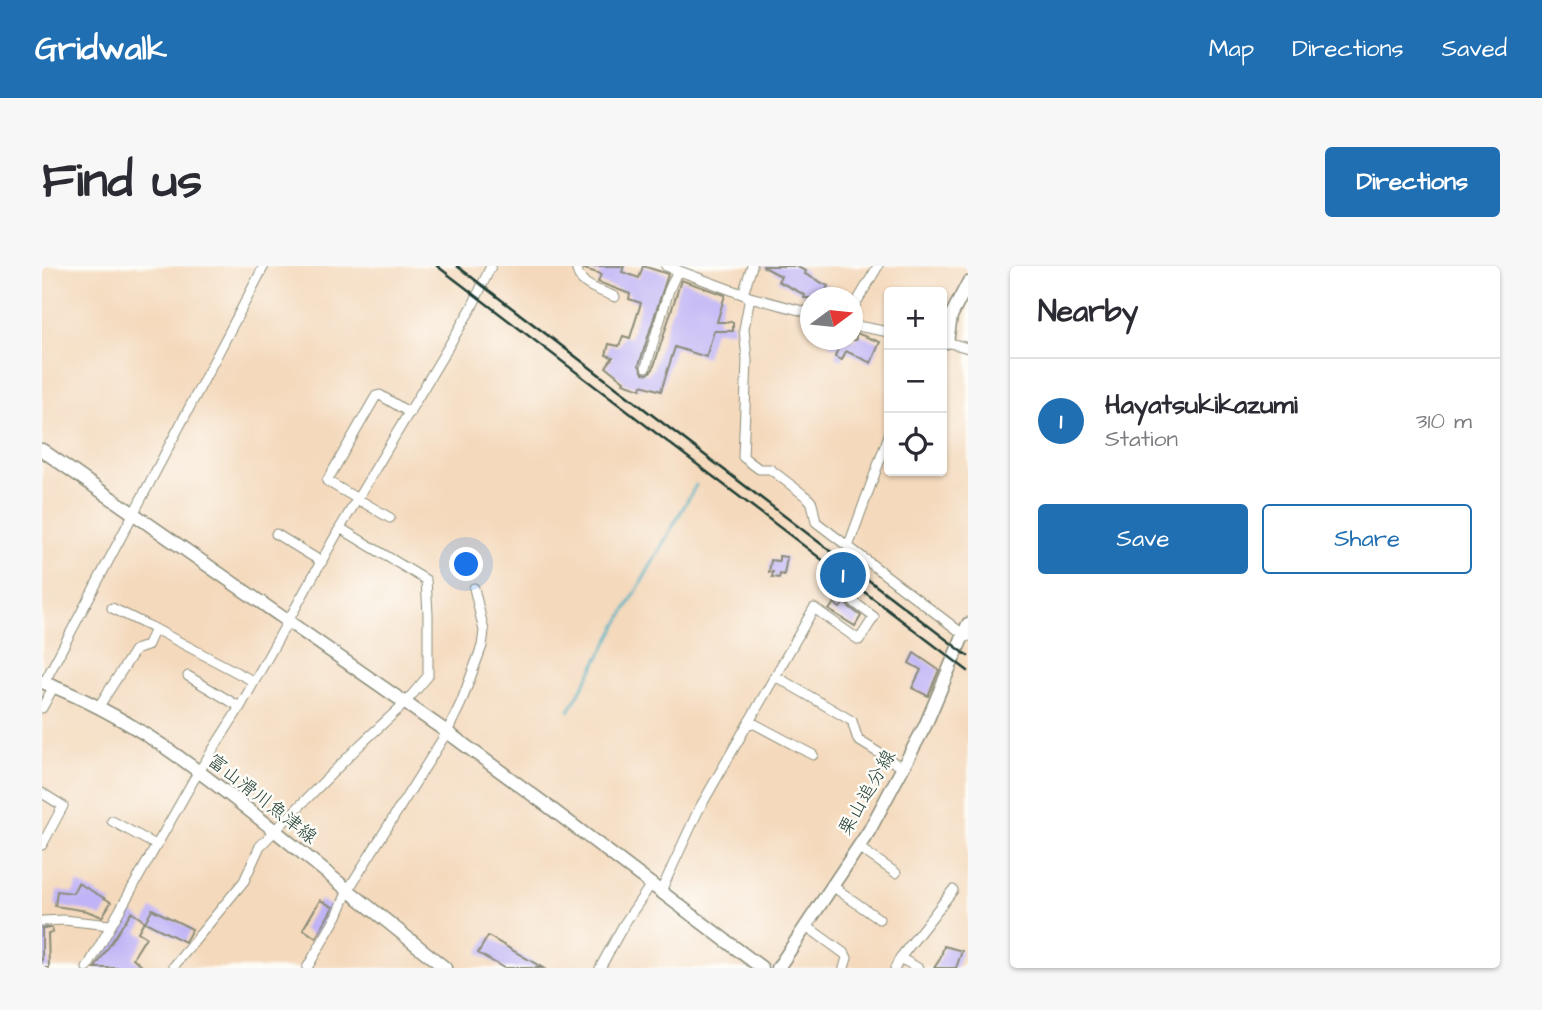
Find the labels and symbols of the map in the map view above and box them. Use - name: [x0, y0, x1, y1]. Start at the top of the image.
- north arrow: [800, 287, 863, 350]
- your location: [449, 547, 483, 581]
- pin: 1: [820, 549, 866, 601]
- street label: 栗山追分線: [832, 745, 903, 841]
- street label: 富山滑川魚津線: [201, 748, 323, 851]

